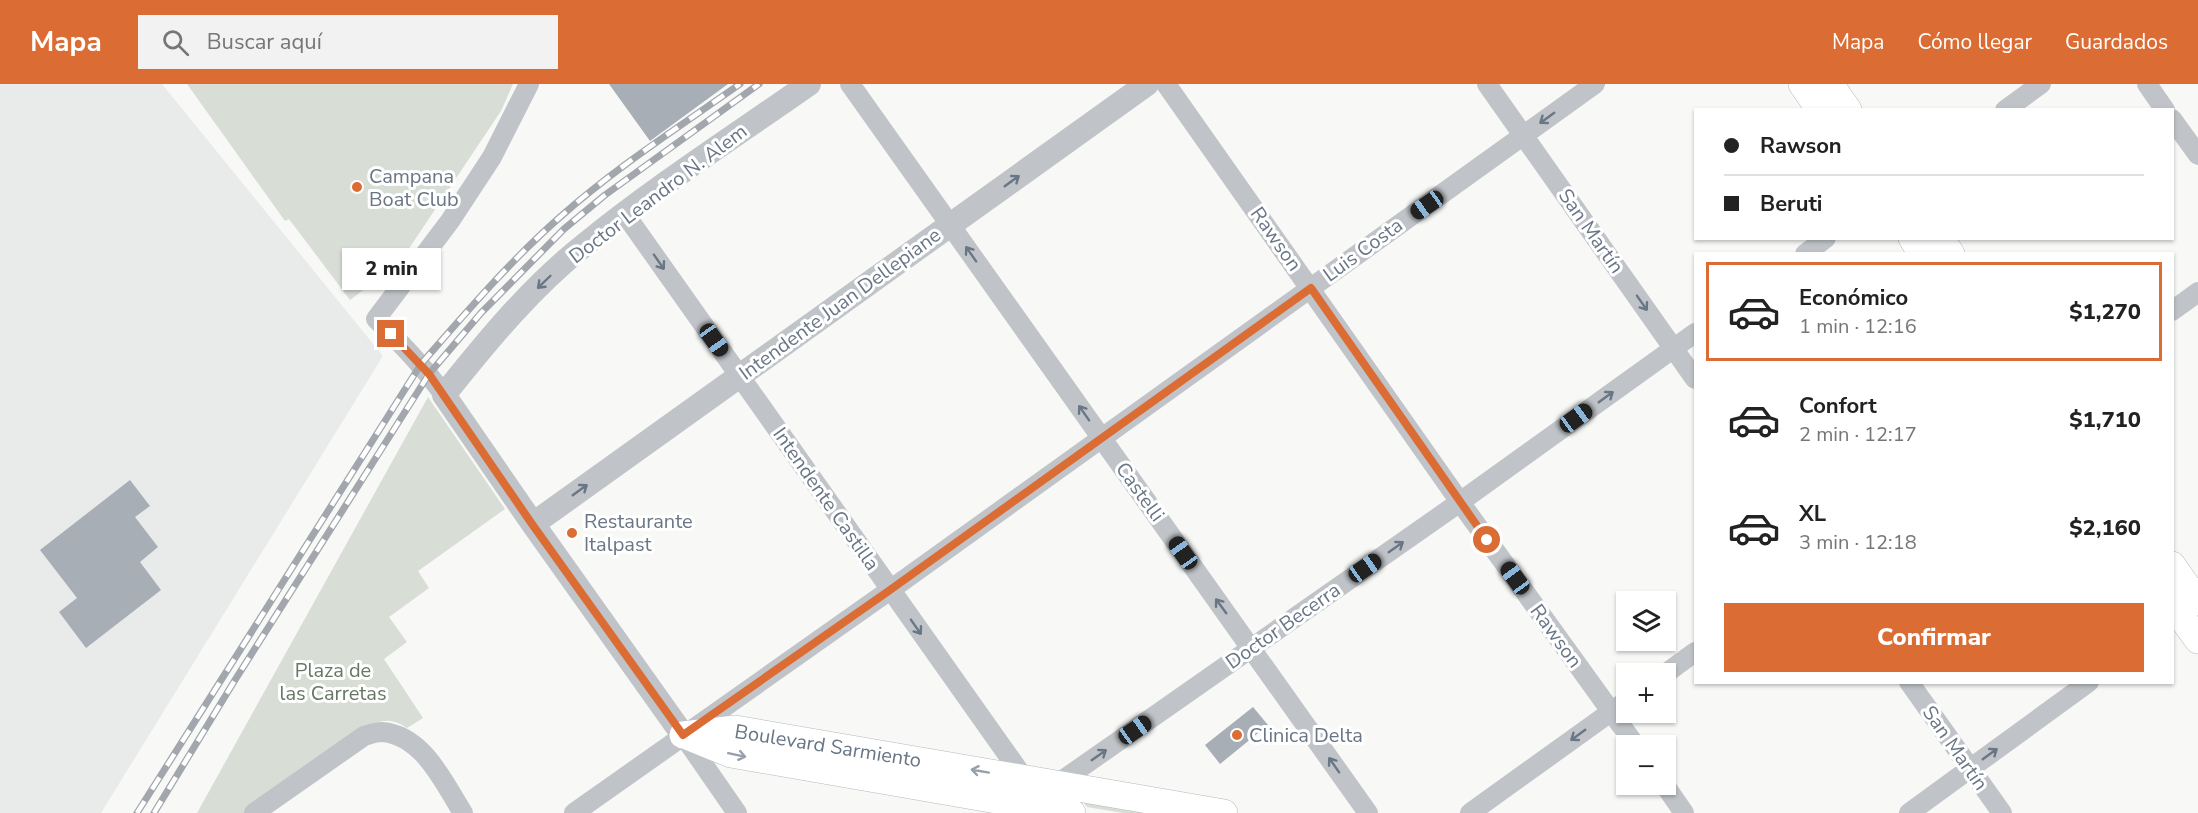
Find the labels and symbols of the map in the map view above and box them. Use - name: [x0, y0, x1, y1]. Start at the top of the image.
- one-way arrow: [1540, 112, 1556, 124]
- street label: Doctor Leandro N. Alem: [563, 118, 753, 270]
- place label: Campana Boat Club: [369, 163, 459, 213]
- one-way arrow: [1003, 174, 1019, 187]
- marker: Campana Boat Club: [350, 180, 364, 194]
- street label: San Martín: [1552, 183, 1630, 279]
- car: [1407, 187, 1447, 223]
- street label: Rawson: [1244, 202, 1308, 276]
- street label: Luis Costa: [1318, 212, 1408, 288]
- street label: Intendente Juan Dellepiane: [734, 222, 946, 386]
- one-way arrow: [965, 246, 977, 263]
- callout: 2 min: [342, 247, 440, 289]
- one-way arrow: [653, 253, 665, 269]
- one-way arrow: [536, 275, 551, 290]
- one-way arrow: [1636, 295, 1648, 311]
- route end: [377, 320, 404, 347]
- car: [696, 320, 732, 360]
- one-way arrow: [1597, 391, 1613, 403]
- car: [1556, 400, 1596, 436]
- one-way arrow: [1078, 405, 1090, 422]
- street label: Intendente Castilla: [766, 422, 886, 576]
- street label: Castelli: [1109, 457, 1171, 527]
- one-way arrow: [572, 483, 588, 496]
- place label: Restaurante Italpast: [584, 508, 693, 558]
- marker: Restaurante Italpast: [565, 526, 579, 540]
- route start: [1473, 526, 1500, 553]
- car: [1165, 533, 1201, 573]
- one-way arrow: [1387, 541, 1403, 553]
- car: [1345, 550, 1385, 586]
- car: [1497, 558, 1533, 598]
- street label: Doctor Becerra: [1220, 576, 1346, 676]
- one-way arrow: [1215, 598, 1227, 615]
- street label: Rawson: [1524, 599, 1588, 673]
- one-way arrow: [910, 618, 922, 635]
- park label: Plaza de las Carretas: [279, 657, 387, 707]
- street label: San Martín: [1916, 700, 1994, 796]
- car: [1115, 712, 1155, 748]
- street label: Boulevard Sarmiento: [733, 718, 923, 774]
- place label: Clinica Delta: [1249, 722, 1363, 749]
- marker: Clinica Delta: [1230, 728, 1244, 742]
- one-way arrow: [1571, 729, 1587, 741]
- one-way arrow: [1982, 748, 1998, 760]
- one-way arrow: [1090, 749, 1106, 761]
- one-way arrow: [727, 750, 747, 761]
- one-way arrow: [1328, 758, 1340, 774]
- one-way arrow: [970, 765, 990, 776]

